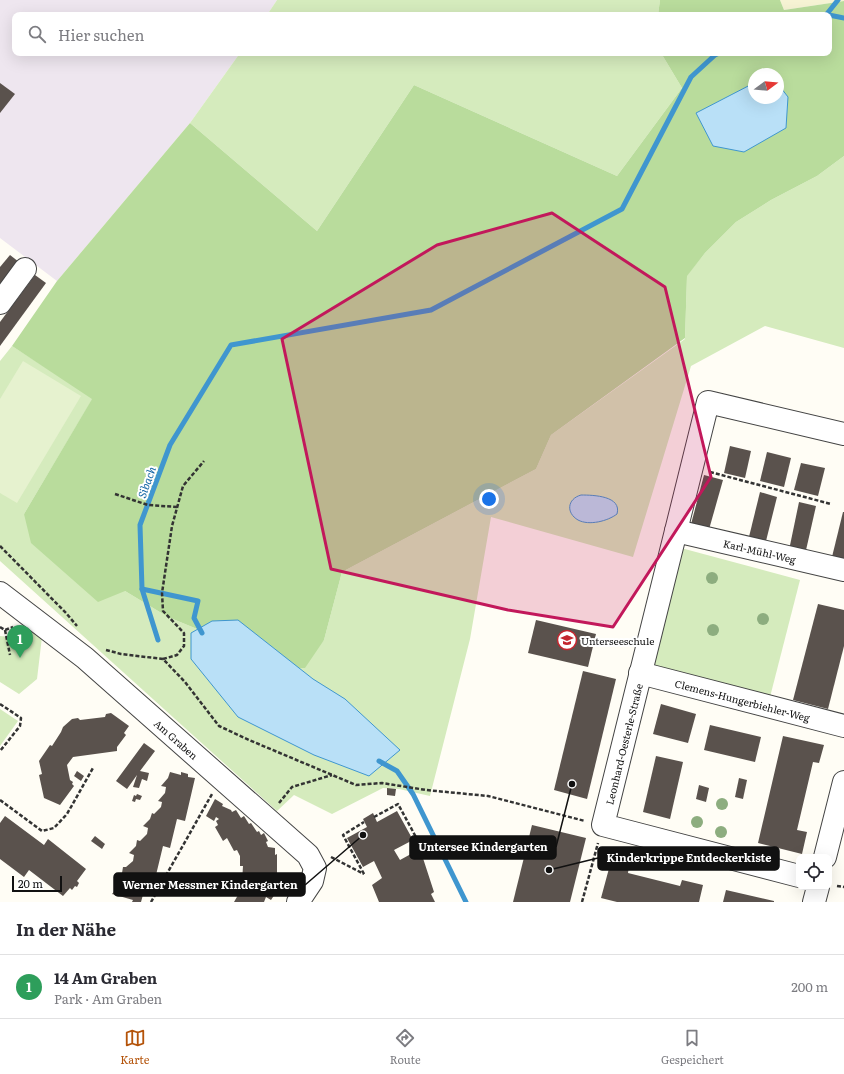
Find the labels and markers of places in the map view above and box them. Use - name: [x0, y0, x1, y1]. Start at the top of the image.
- pin: 1: [7, 625, 33, 658]
- school or university icon: Unterseeschule: [556, 629, 578, 651]
- place label: Unterseeschule: [581, 633, 654, 648]
- callout: Untersee Kindergarten: [410, 836, 556, 859]
- callout: Kinderkrippe Entdeckerkiste: [598, 847, 779, 870]
- callout: Werner Messmer Kindergarten: [114, 873, 305, 896]

